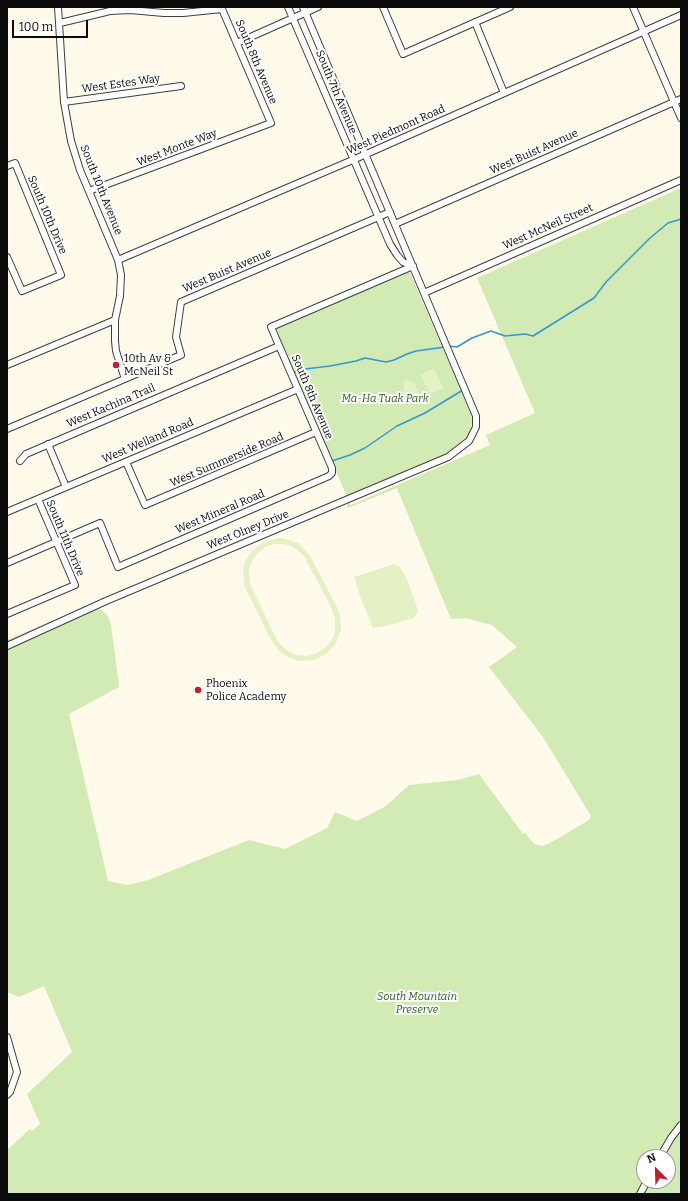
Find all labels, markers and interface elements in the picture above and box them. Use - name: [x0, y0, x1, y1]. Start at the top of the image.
- scale bar: [14, 12, 90, 38]
- street label: South 8th Avenue: [232, 18, 280, 106]
- text: 100 m: [19, 20, 53, 34]
- street label: South 7th Avenue: [312, 48, 360, 136]
- street label: West Estes Way: [81, 72, 161, 96]
- street label: West Piedmont Road: [345, 102, 447, 158]
- street label: West Monte Way: [135, 127, 219, 169]
- street label: West Buist Avenue: [488, 127, 580, 177]
- street label: South 10th Avenue: [77, 143, 125, 237]
- street label: South 10th Drive: [25, 174, 69, 256]
- street label: West McNeil Street: [501, 201, 595, 253]
- street label: West Buist Avenue: [181, 246, 273, 296]
- place label: 10th Av & McNeil St: [124, 352, 173, 378]
- street label: South 8th Avenue: [288, 353, 336, 441]
- marker: 10th Av & McNeil St: [111, 360, 121, 370]
- street label: West Kachina Trail: [65, 381, 157, 431]
- park label: Ma-Ha Tuak Park: [341, 392, 429, 406]
- street label: West Welland Road: [100, 416, 196, 466]
- street label: West Summerside Road: [168, 430, 286, 490]
- street label: West Mineral Road: [173, 487, 267, 537]
- street label: South 11th Drive: [43, 498, 87, 578]
- street label: West Olney Drive: [205, 508, 291, 552]
- place label: Phoenix Police Academy: [206, 677, 286, 703]
- marker: Phoenix Police Academy: [193, 685, 203, 695]
- park label: South Mountain Preserve: [377, 990, 457, 1016]
- north arrow: [636, 1149, 676, 1189]
- text: N: [645, 1151, 658, 1166]

